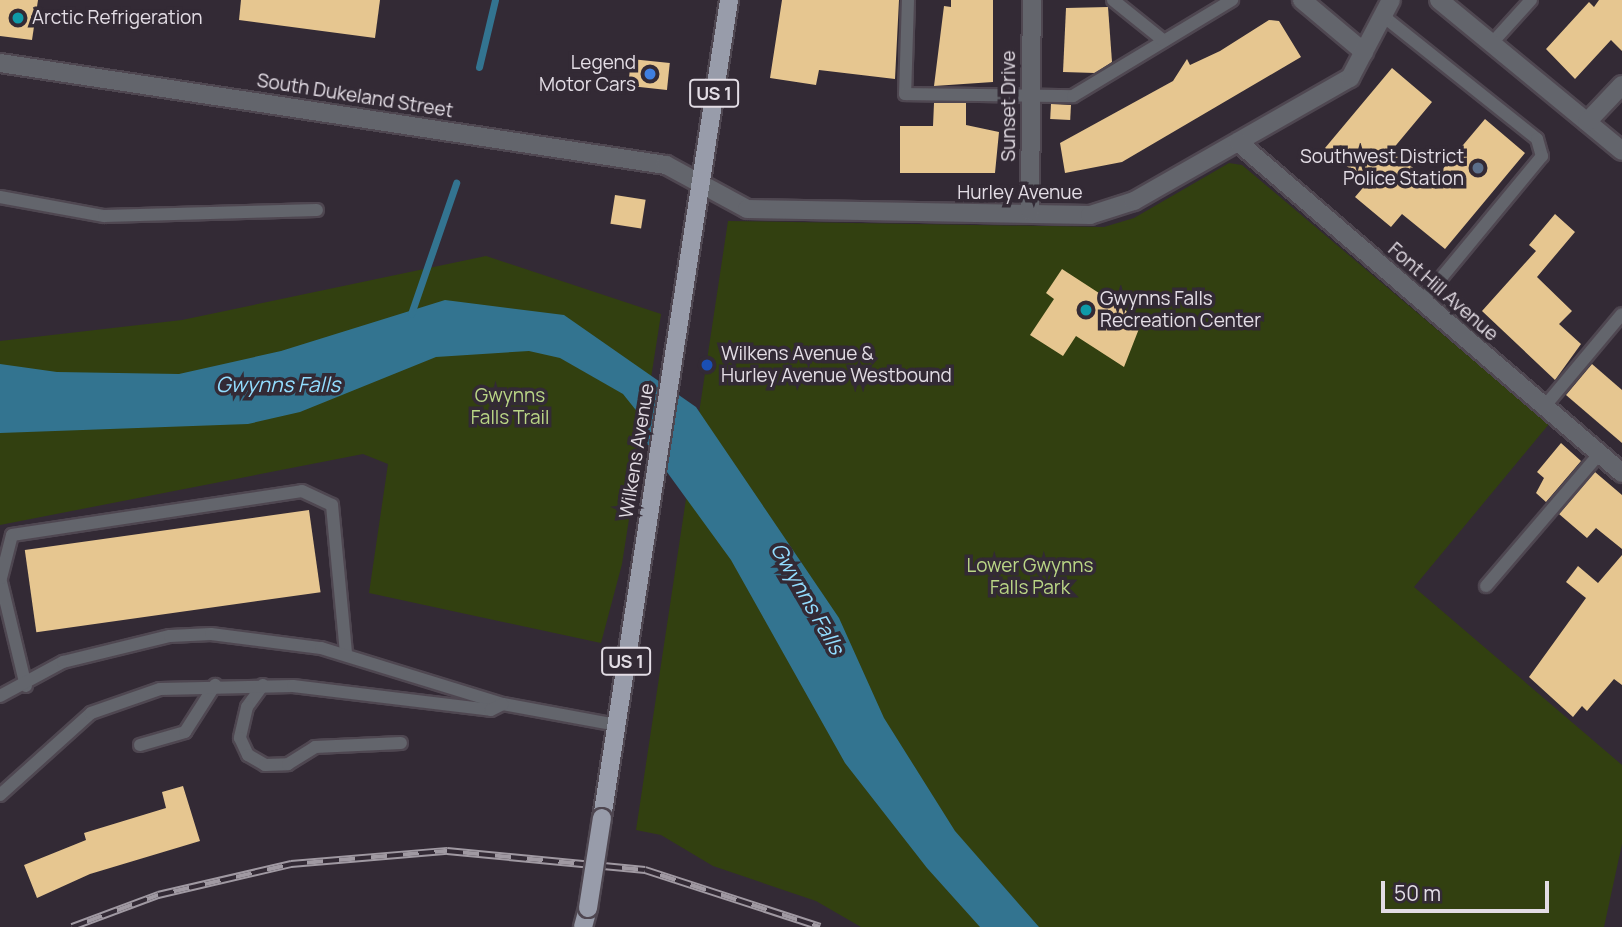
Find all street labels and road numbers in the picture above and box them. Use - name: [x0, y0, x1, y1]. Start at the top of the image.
- street label: Sunset Drive: [998, 50, 1020, 162]
- street label: South Dukeland Street: [255, 69, 455, 123]
- road number: US 1: [688, 78, 740, 108]
- street label: Hurley Avenue: [957, 182, 1083, 204]
- street label: Font Hill Avenue: [1383, 238, 1503, 346]
- street label: Wilkens Avenue: [615, 382, 659, 520]
- road number: US 1: [600, 646, 652, 676]

